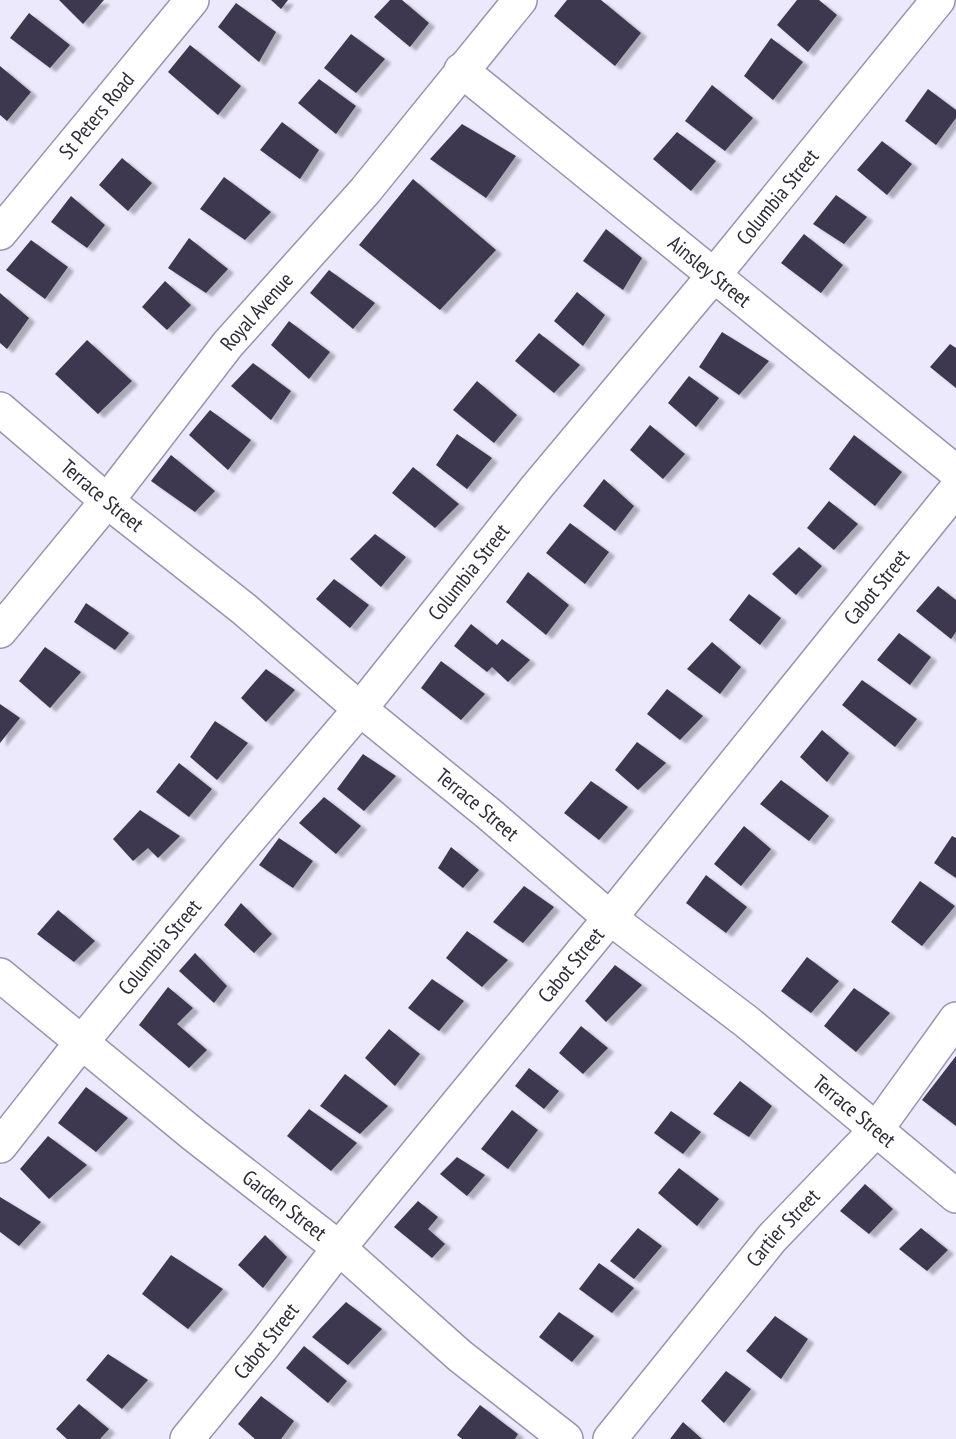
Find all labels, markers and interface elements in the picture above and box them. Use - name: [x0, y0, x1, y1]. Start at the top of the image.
- street label: St Peters Road: [53, 67, 140, 164]
- street label: Columbia Street: [730, 143, 824, 250]
- street label: Ainsley Street: [663, 230, 757, 313]
- street label: Royal Avenue: [214, 266, 299, 356]
- street label: Terrace Street: [55, 453, 149, 538]
- street label: Columbia Street: [422, 518, 515, 626]
- street label: Cabot Street: [838, 543, 915, 630]
- street label: Terrace Street: [430, 762, 525, 847]
- street label: Columbia Street: [112, 894, 207, 1000]
- street label: Cabot Street: [532, 922, 610, 1008]
- street label: Terrace Street: [808, 1069, 902, 1153]
- street label: Garden Street: [237, 1164, 332, 1246]
- street label: Cartier Street: [740, 1183, 825, 1272]
- street label: Cabot Street: [228, 1297, 305, 1384]

